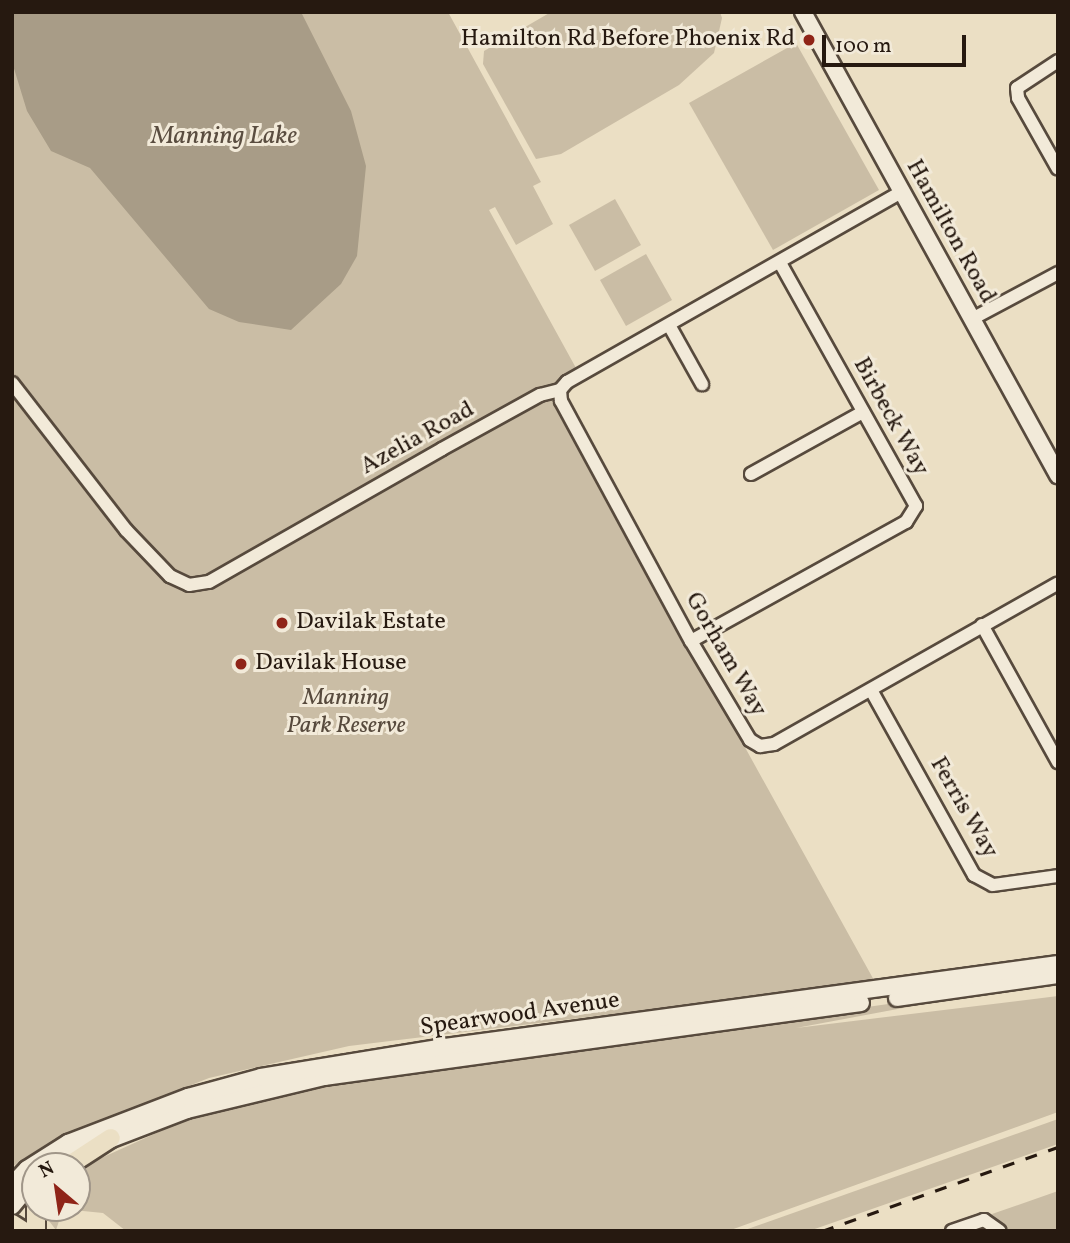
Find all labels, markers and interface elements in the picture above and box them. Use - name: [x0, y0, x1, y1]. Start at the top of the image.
- scale bar: [825, 21, 968, 65]
- place label: Hamilton Rd Before Phoenix Rd: [461, 26, 795, 54]
- marker: Hamilton Rd Before Phoenix Rd: [801, 32, 817, 48]
- text: 100 m: [835, 32, 892, 61]
- water label: Manning Lake: [151, 121, 297, 153]
- street label: Hamilton Road: [899, 155, 1001, 309]
- street label: Birbeck Way: [846, 353, 934, 481]
- street label: Azelia Road: [356, 396, 480, 482]
- street label: Gorham Way: [678, 587, 772, 723]
- place label: Davilak Estate: [296, 609, 446, 637]
- marker: Davilak Estate: [274, 615, 290, 631]
- place label: Davilak House: [255, 650, 407, 678]
- marker: Davilak House: [233, 656, 249, 672]
- park label: Manning Park Reserve: [286, 685, 406, 741]
- street label: Ferris Way: [922, 752, 1004, 864]
- street label: Spearwood Avenue: [418, 987, 622, 1043]
- north arrow: [21, 1152, 91, 1222]
- text: N: [34, 1156, 59, 1185]

